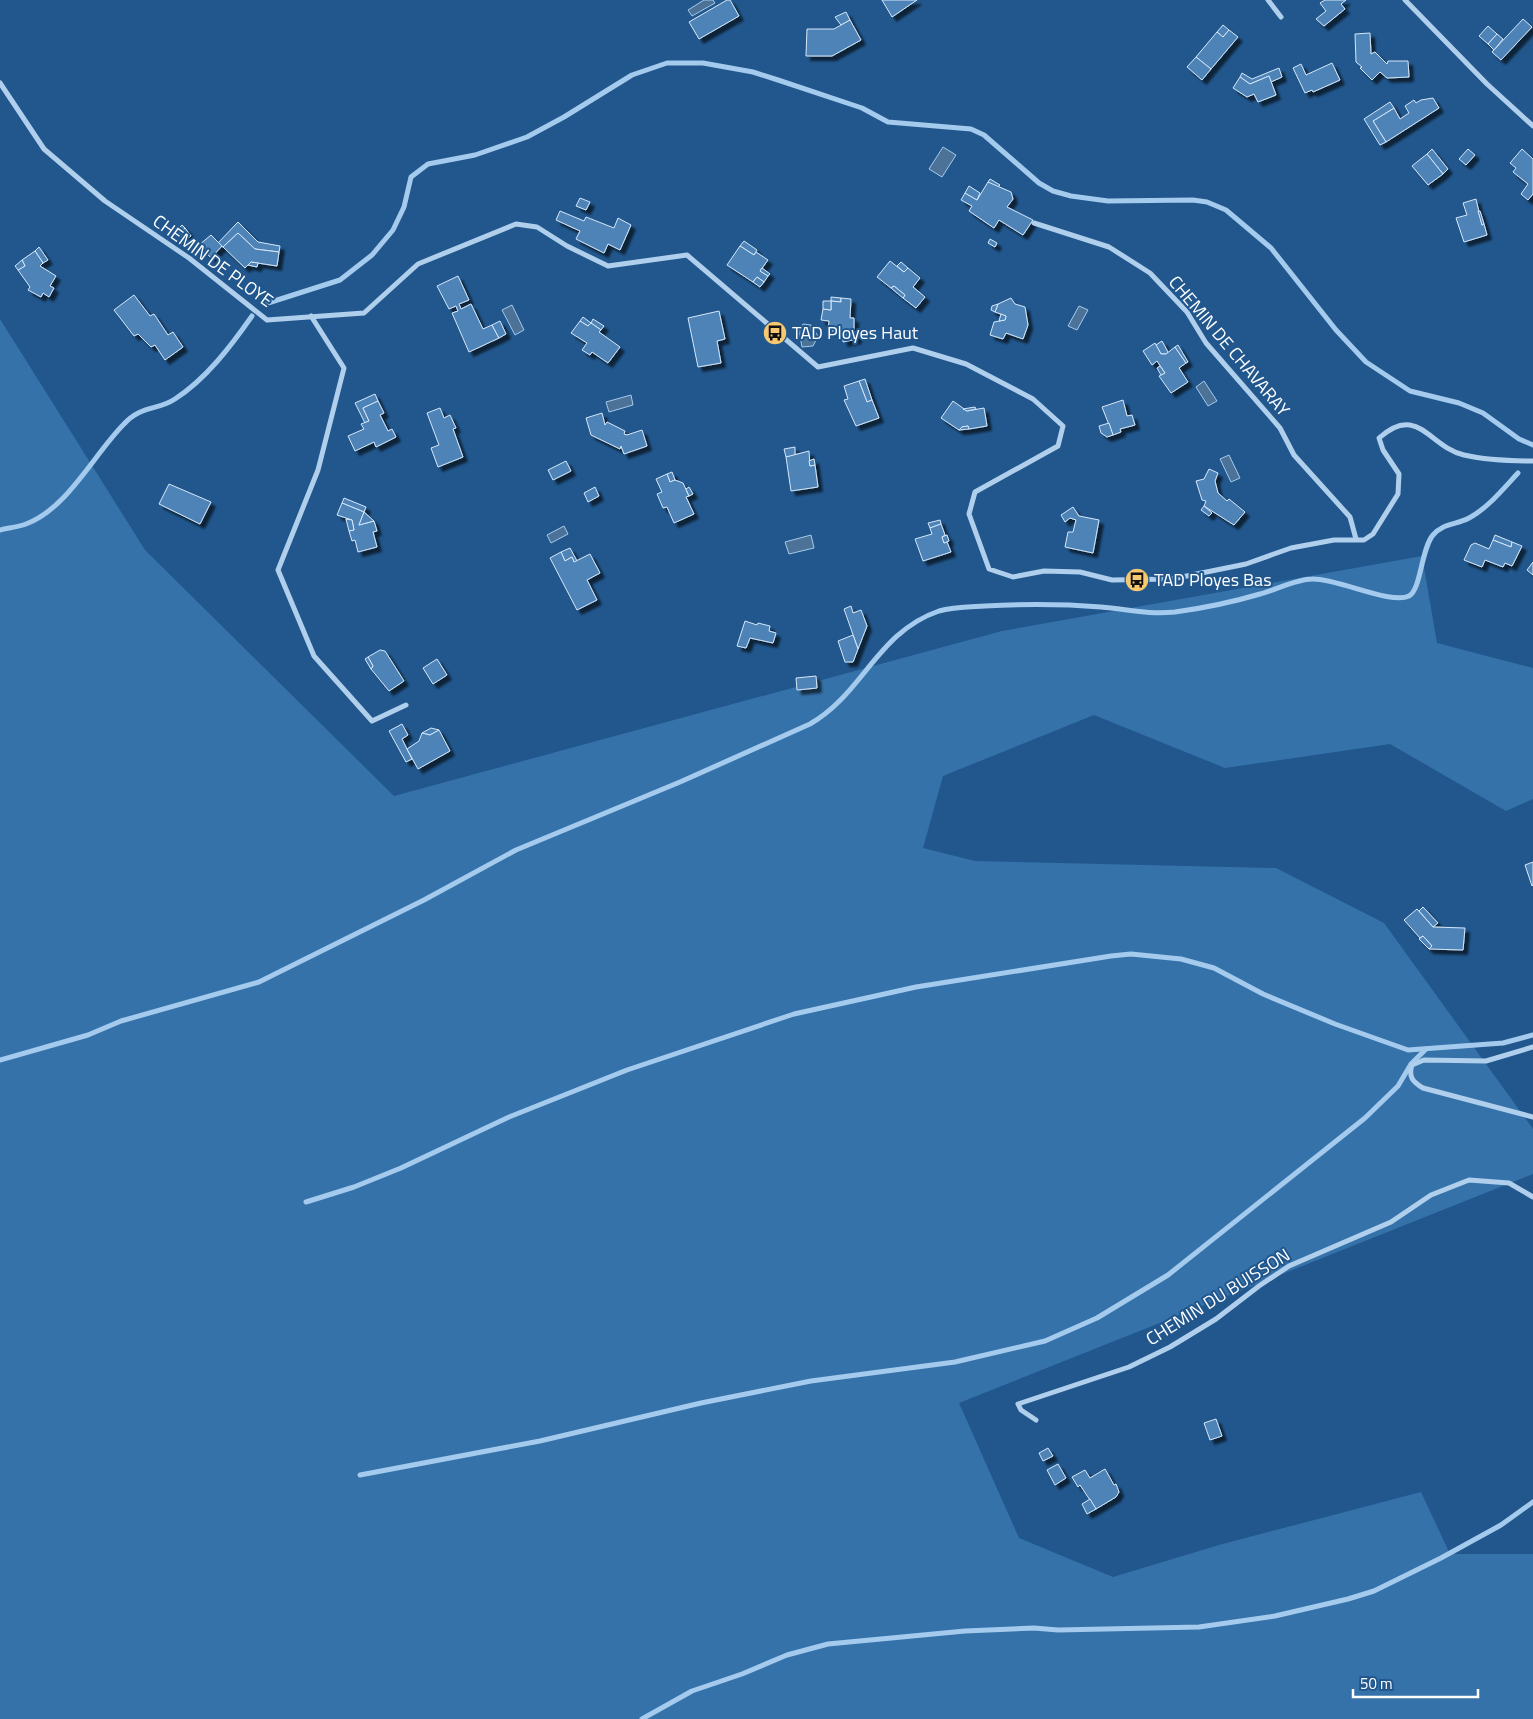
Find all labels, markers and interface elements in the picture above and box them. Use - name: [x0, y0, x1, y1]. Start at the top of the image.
- street label: CHEMIN DE PLOYE: [147, 208, 279, 314]
- street label: CHEMIN DE CHAVARAY: [1162, 269, 1297, 422]
- place label: TAD Ployes Haut: [792, 319, 919, 346]
- bus stop icon: TAD Ployes Haut: [762, 320, 788, 346]
- place label: TAD Ployes Bas: [1154, 566, 1272, 593]
- bus stop icon: TAD Ployes Bas: [1124, 567, 1150, 593]
- street label: CHEMIN DU BUISSON: [1140, 1241, 1295, 1352]
- scale bar: [1353, 1666, 1478, 1698]
- text: 50 m: [1360, 1672, 1393, 1695]

